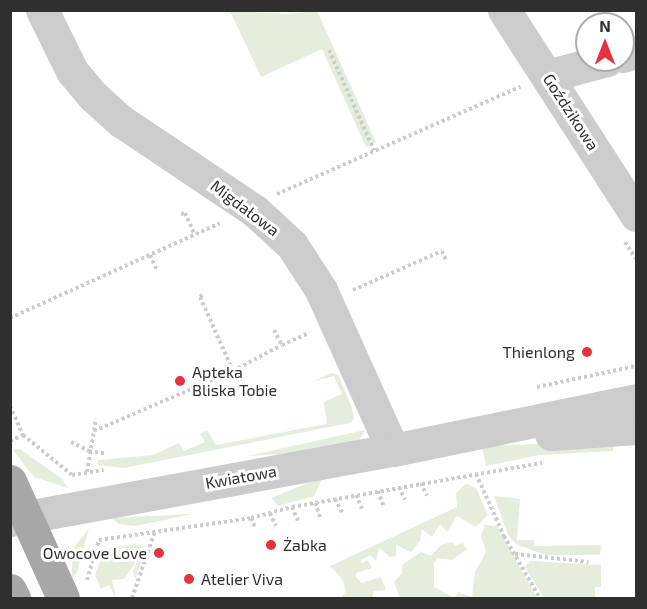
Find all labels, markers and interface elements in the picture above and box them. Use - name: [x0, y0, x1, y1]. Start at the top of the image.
- north arrow: [575, 12, 635, 72]
- text: N: [599, 16, 611, 35]
- street label: Goździkowa: [539, 70, 603, 154]
- street label: Migdałowa: [207, 176, 283, 240]
- place label: Thienlong: [502, 342, 575, 362]
- marker: Thienlong: [580, 345, 594, 359]
- place label: Apteka Bliska Tobie: [192, 362, 278, 400]
- marker: Apteka Bliska Tobie: [173, 374, 187, 388]
- street label: Kwiatowa: [204, 461, 278, 493]
- place label: Żabka: [283, 535, 327, 555]
- marker: Żabka: [264, 538, 278, 552]
- place label: Owocove Love: [43, 543, 147, 563]
- marker: Owocove Love: [152, 546, 166, 560]
- place label: Atelier Viva: [201, 569, 284, 589]
- marker: Atelier Viva: [182, 572, 196, 586]

